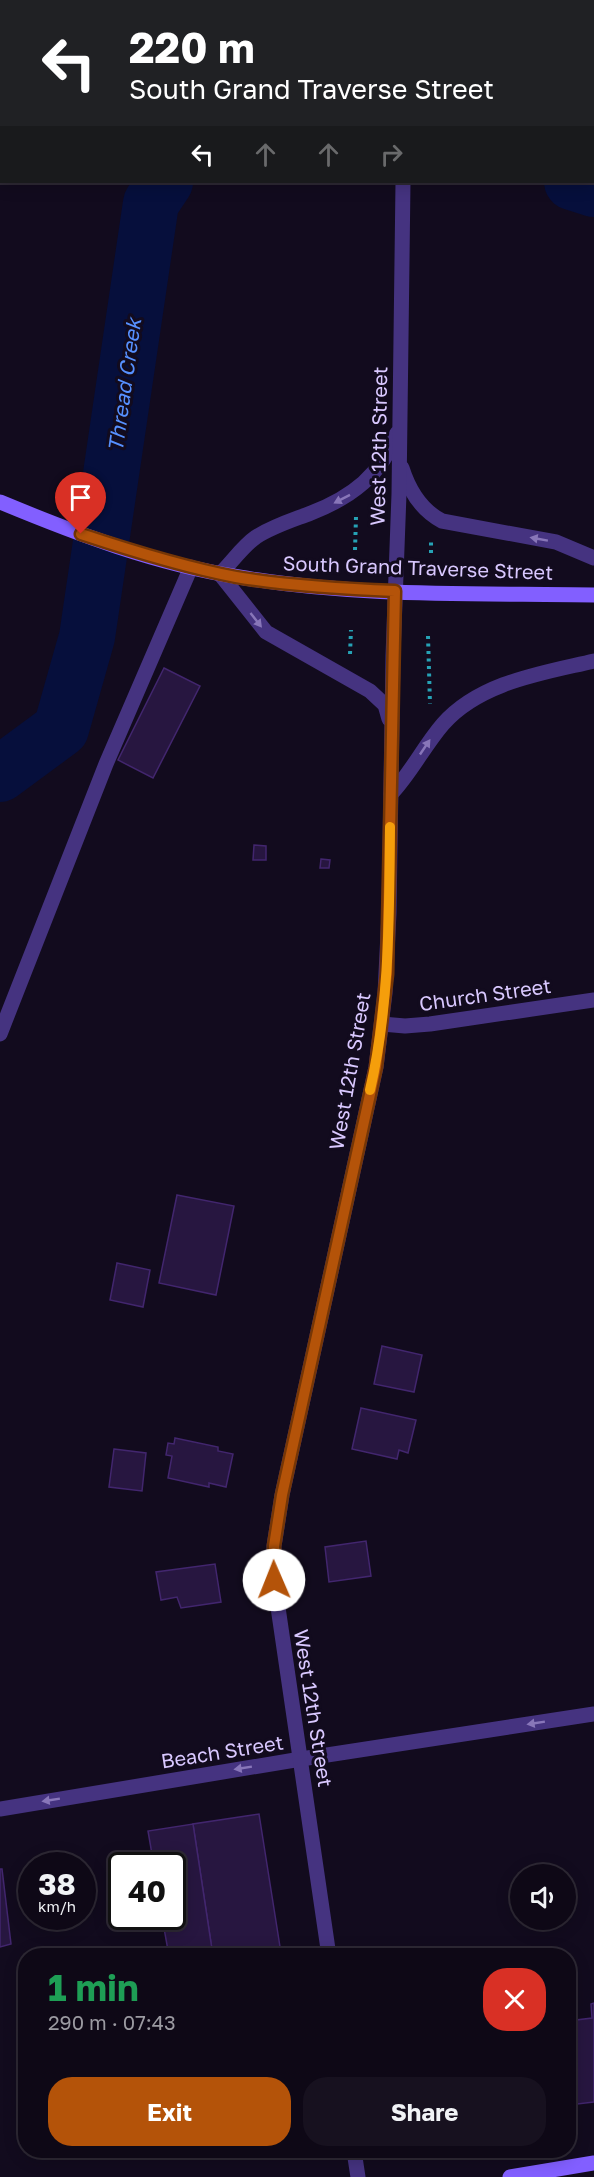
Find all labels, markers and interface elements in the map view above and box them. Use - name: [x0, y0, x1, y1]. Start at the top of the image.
- text: 220 m: [129, 22, 255, 72]
- icon: left: [30, 24, 108, 102]
- text: South Grand Traverse Street: [129, 73, 494, 105]
- icon: left: [186, 138, 219, 171]
- icon: ahead: [249, 138, 282, 171]
- icon: ahead: [312, 138, 345, 171]
- icon: right: [375, 138, 408, 171]
- water label: Thread Creek: [102, 314, 147, 453]
- street label: West 12th Street: [365, 366, 391, 526]
- pin: [55, 472, 106, 534]
- icon: arrive: [64, 481, 97, 514]
- one-way arrow: [333, 494, 350, 503]
- one-way arrow: [529, 535, 548, 544]
- street label: South Grand Traverse Street: [282, 550, 554, 584]
- one-way arrow: [250, 612, 263, 628]
- one-way arrow: [419, 740, 431, 756]
- street label: Church Street: [417, 973, 553, 1015]
- street label: West 12th Street: [323, 990, 375, 1152]
- position arrow: [242, 1548, 306, 1612]
- street label: West 12th Street: [290, 1627, 338, 1789]
- one-way arrow: [527, 1718, 546, 1727]
- street label: Beach Street: [159, 1729, 285, 1773]
- one-way arrow: [233, 1764, 252, 1773]
- one-way arrow: [41, 1796, 60, 1805]
- speed limit sign: 40: [108, 1852, 186, 1930]
- map controls: [510, 1864, 576, 1930]
- button: sound: [510, 1864, 576, 1930]
- text: 38: [38, 1866, 76, 1902]
- text: km/h: [38, 1897, 76, 1915]
- text: 1 min: [48, 1966, 139, 2009]
- button: close: [483, 1968, 546, 2031]
- text: 290 m · 07:43: [48, 2010, 176, 2034]
- button: Exit: [48, 2077, 291, 2146]
- button: Share: [303, 2077, 546, 2146]

